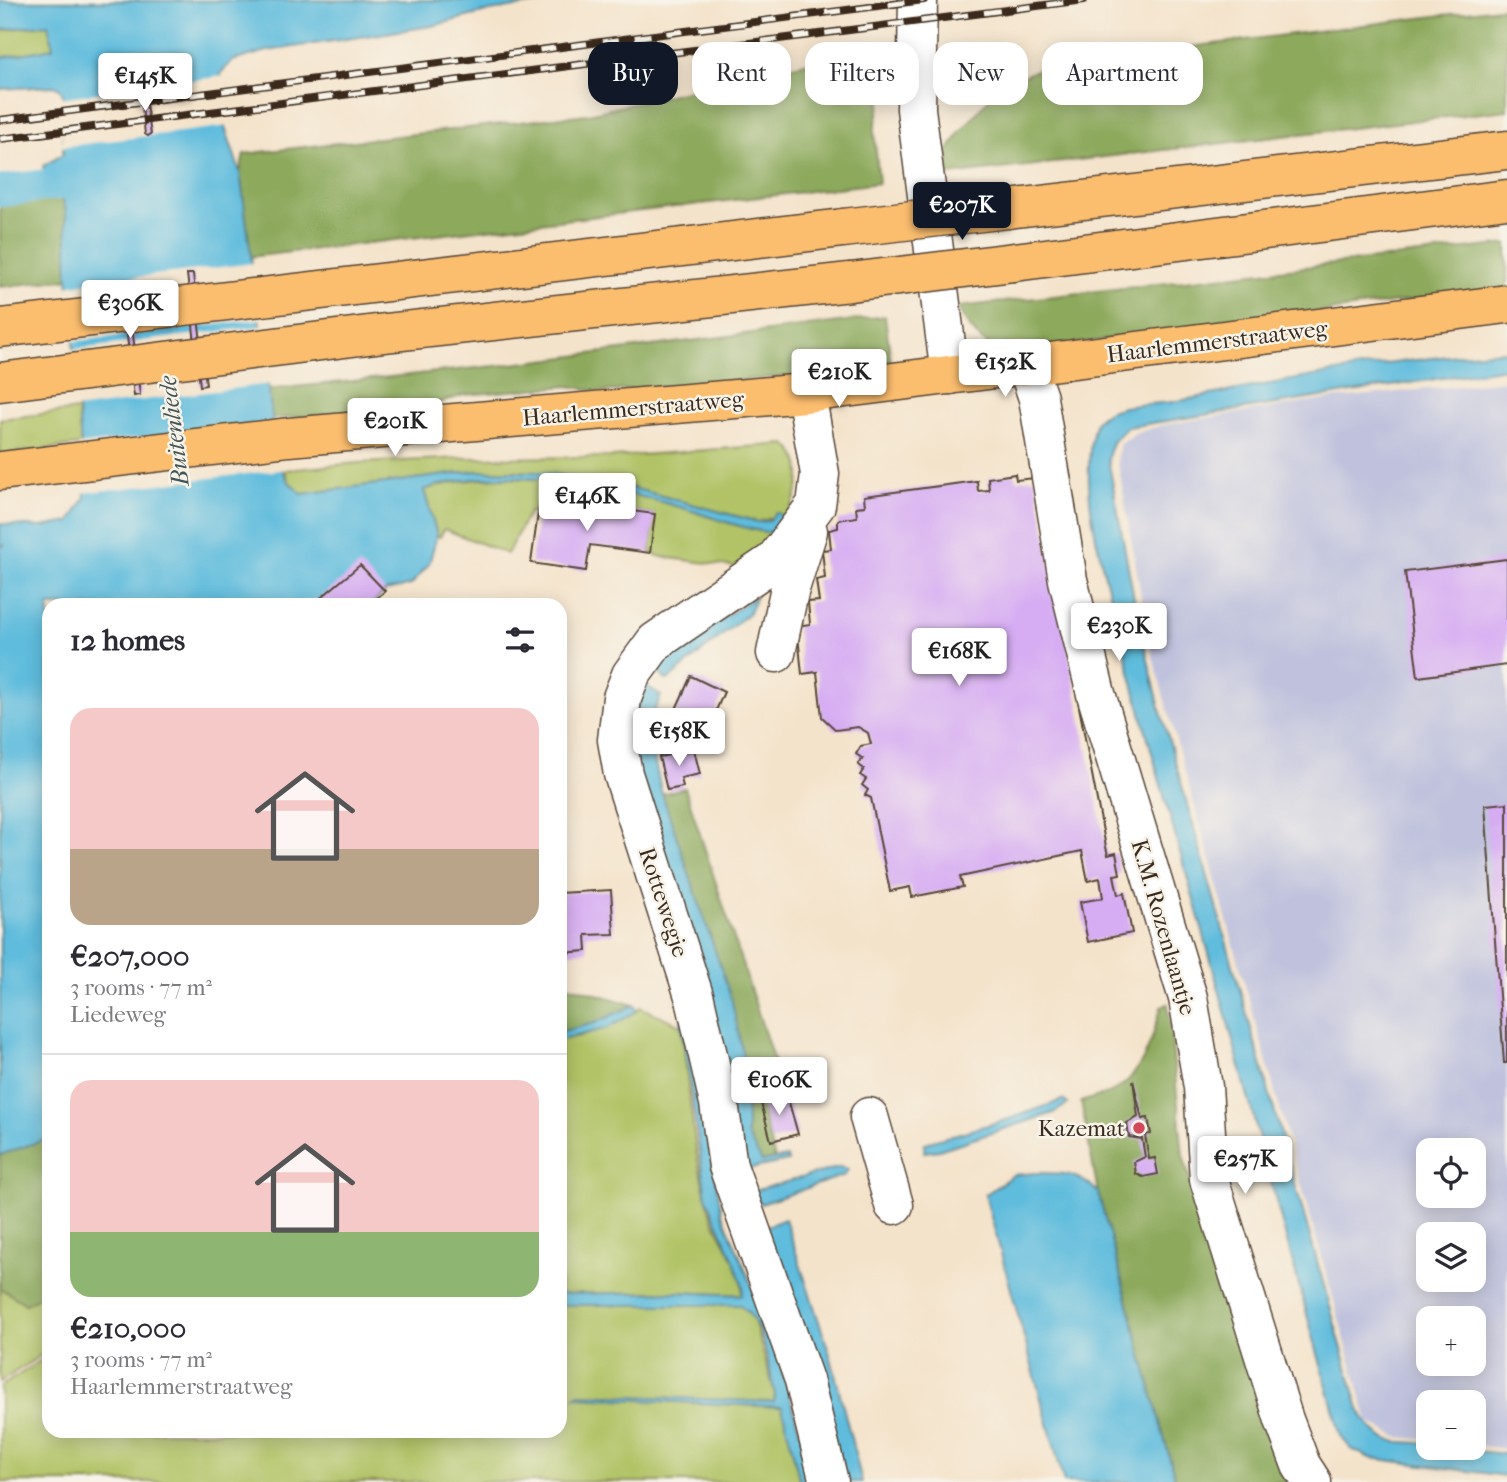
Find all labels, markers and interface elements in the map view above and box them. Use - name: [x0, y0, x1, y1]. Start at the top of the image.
- chip: Buy: [588, 42, 678, 105]
- chip: Rent: [692, 42, 791, 105]
- chip: Filters: [805, 42, 919, 105]
- chip: New: [933, 42, 1028, 105]
- chip: Apartment: [1042, 42, 1203, 105]
- pin: €145K: [96, 54, 194, 113]
- text: €145K: [114, 62, 176, 89]
- pin: €207K: [913, 182, 1011, 242]
- text: €207K: [929, 191, 995, 218]
- pin: €306K: [81, 280, 179, 340]
- text: €306K: [98, 289, 162, 316]
- street label: Haarlemmerstraatweg: [1105, 314, 1330, 368]
- pin: €152K: [956, 340, 1054, 399]
- text: €152K: [975, 348, 1035, 375]
- pin: €210K: [790, 350, 888, 409]
- text: €210K: [808, 358, 870, 385]
- water label: Buitenliede: [153, 373, 195, 490]
- street label: Haarlemmerstraatweg: [521, 385, 746, 432]
- pin: €201K: [346, 398, 444, 458]
- text: €201K: [364, 407, 426, 434]
- pin: €146K: [538, 474, 636, 533]
- text: €146K: [555, 482, 619, 509]
- pin: €230K: [1070, 604, 1168, 663]
- text: €230K: [1087, 612, 1151, 639]
- icon: filters: [501, 621, 539, 659]
- text: 12 homes: [70, 623, 185, 658]
- pin: €168K: [910, 628, 1008, 688]
- text: €168K: [928, 637, 990, 664]
- pin: €158K: [630, 708, 728, 768]
- text: €158K: [649, 717, 709, 744]
- icon: home: [242, 753, 368, 879]
- street label: K.M. Rozenlaantje: [1126, 836, 1201, 1018]
- street label: Rottewegje: [633, 844, 694, 960]
- text: €207,000: [70, 939, 190, 974]
- text: 3 rooms · 77 m²: [70, 974, 212, 1001]
- text: Liedeweg: [70, 1001, 166, 1028]
- pin: €106K: [730, 1058, 828, 1117]
- text: €106K: [747, 1066, 811, 1093]
- place label: Kazemat: [1038, 1115, 1125, 1142]
- marker: Kazemat: [1131, 1120, 1147, 1136]
- icon: home: [242, 1125, 368, 1251]
- pin: €257K: [1196, 1136, 1294, 1196]
- map controls: [1416, 1138, 1486, 1460]
- button: locate: [1416, 1138, 1486, 1208]
- text: €257K: [1213, 1145, 1277, 1172]
- button: layers: [1416, 1222, 1486, 1292]
- button: +: [1416, 1306, 1486, 1376]
- text: €210,000: [70, 1311, 186, 1346]
- text: 3 rooms · 77 m²: [70, 1346, 212, 1373]
- text: Haarlemmerstraatweg: [70, 1373, 292, 1400]
- button: −: [1416, 1390, 1486, 1460]

